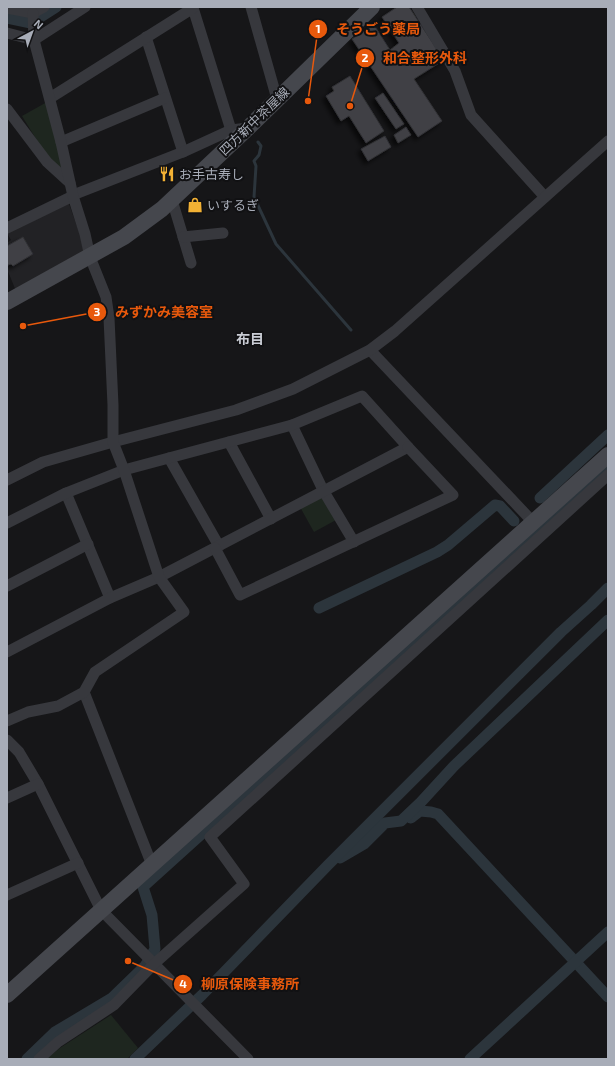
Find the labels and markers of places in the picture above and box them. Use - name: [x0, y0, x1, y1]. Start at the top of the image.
- callout: そうごう薬局: [308, 16, 428, 42]
- callout: 和合整形外科: [355, 45, 475, 71]
- restaurant icon: お手古寿し: [158, 165, 176, 183]
- place label: お手古寿し: [179, 166, 244, 182]
- shop icon: いするぎ: [186, 196, 204, 214]
- place label: いするぎ: [207, 197, 259, 213]
- callout: みずかみ美容室: [87, 299, 221, 325]
- callout: 柳原保険事務所: [173, 971, 307, 997]

